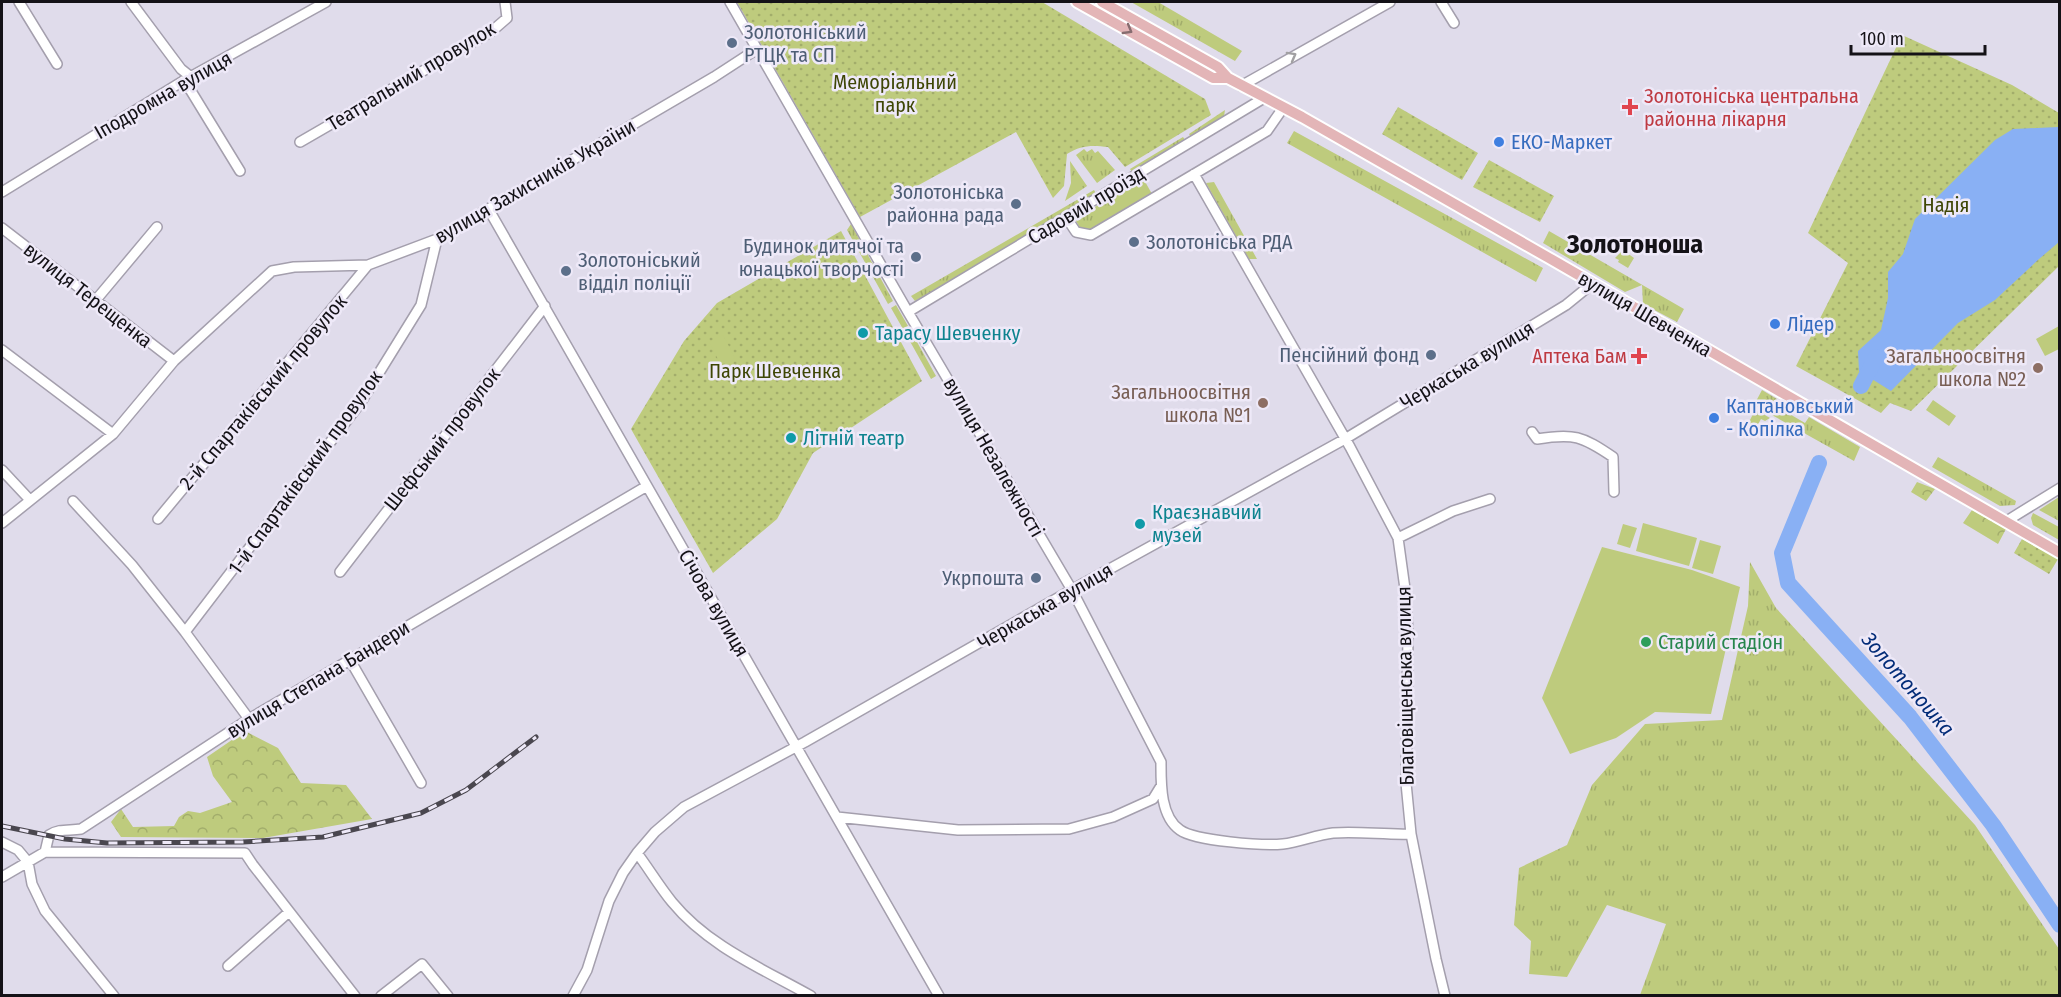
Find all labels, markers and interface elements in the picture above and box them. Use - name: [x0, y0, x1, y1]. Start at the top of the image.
- street label: Театральний провулок: [322, 16, 500, 136]
- scale bar: [1851, 18, 1984, 56]
- place label: Золотоніський РТЦК та СП: [744, 20, 867, 67]
- one-way arrow: [1122, 23, 1132, 35]
- text: 100 m: [1860, 28, 1904, 50]
- marker: Золотоніський РТЦК та СП: [725, 36, 739, 50]
- street label: Іподромна вулиця: [90, 46, 236, 144]
- one-way arrow: [1286, 52, 1296, 63]
- park label: Меморіальний парк: [833, 70, 957, 117]
- place label: Золотоніська центральна районна лікарня: [1644, 84, 1859, 131]
- marker: Золотоніська центральна районна лікарня: [1621, 98, 1639, 116]
- street label: вулиця Захисників України: [430, 114, 640, 248]
- place label: ЕКО-Маркет: [1511, 130, 1613, 154]
- marker: ЕКО-Маркет: [1492, 135, 1506, 149]
- street label: Садовий проїзд: [1023, 161, 1149, 249]
- place label: Золотоніська районна рада: [887, 180, 1004, 227]
- park label: Надія: [1923, 193, 1969, 217]
- marker: Золотоніська районна рада: [1009, 197, 1023, 211]
- district label: Золотоноша: [1566, 229, 1703, 260]
- place label: Золотоніська РДА: [1146, 230, 1293, 254]
- place label: Будинок дитячої та юнацької творчості: [739, 234, 904, 281]
- marker: Золотоніська РДА: [1127, 235, 1141, 249]
- street label: вулиця Терещенка: [19, 237, 157, 353]
- place label: Золотоніський відділ поліції: [578, 248, 701, 295]
- marker: Будинок дитячої та юнацької творчості: [909, 250, 923, 264]
- marker: Золотоніський відділ поліції: [559, 264, 573, 278]
- street label: вулиця Шевченка: [1574, 266, 1716, 362]
- street label: 2-й Спартаківський провулок: [174, 289, 352, 495]
- place label: Лідер: [1787, 312, 1834, 336]
- street label: Черкаська вулиця: [1396, 316, 1538, 414]
- marker: Лідер: [1768, 317, 1782, 331]
- place label: Тарасу Шевченку: [875, 321, 1020, 345]
- marker: Тарасу Шевченку: [856, 326, 870, 340]
- place label: Пенсійний фонд: [1279, 343, 1419, 367]
- place label: Аптека Бам: [1532, 344, 1627, 368]
- place label: Загальноосвітня школа №2: [1886, 344, 2026, 391]
- marker: Пенсійний фонд: [1424, 348, 1438, 362]
- marker: Аптека Бам: [1632, 349, 1646, 363]
- park label: Парк Шевченка: [709, 359, 841, 383]
- marker: Загальноосвітня школа №2: [2031, 361, 2045, 375]
- street label: Шефський провулок: [379, 362, 506, 515]
- street label: 1-й Спартаківський провулок: [223, 365, 388, 579]
- street label: вулиця Незалежності: [939, 373, 1049, 541]
- place label: Загальноосвітня школа №1: [1111, 380, 1251, 427]
- place label: Каптановський - Копілка: [1726, 394, 1854, 441]
- marker: Загальноосвітня школа №1: [1256, 396, 1270, 410]
- marker: Каптановський - Копілка: [1707, 411, 1721, 425]
- place label: Літній театр: [803, 426, 905, 450]
- marker: Літній театр: [784, 431, 798, 445]
- place label: Краєзнавчий музей: [1152, 500, 1262, 547]
- marker: Краєзнавчий музей: [1133, 517, 1147, 531]
- street label: Січова вулиця: [674, 545, 754, 661]
- street label: Черкаська вулиця: [973, 558, 1117, 654]
- place label: Укрпошта: [941, 566, 1024, 590]
- marker: Укрпошта: [1029, 571, 1043, 585]
- street label: Благовіщенська вулиця: [1391, 586, 1419, 786]
- street label: вулиця Степана Бандери: [222, 615, 414, 743]
- water label: Золотоношка: [1855, 626, 1960, 741]
- place label: Старий стадіон: [1658, 630, 1783, 654]
- marker: Старий стадіон: [1639, 635, 1653, 649]

